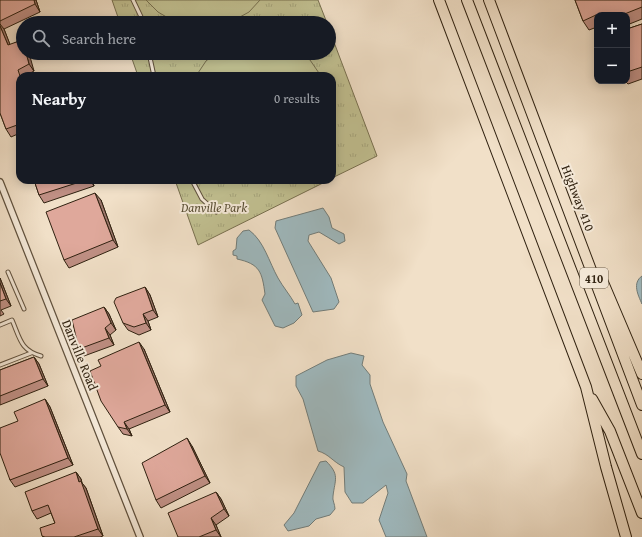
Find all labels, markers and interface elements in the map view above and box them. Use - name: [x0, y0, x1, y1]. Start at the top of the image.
- map controls: [594, 12, 630, 84]
- button: +: [594, 12, 630, 48]
- search box: [16, 16, 336, 60]
- icon: search: [30, 27, 52, 49]
- text: Search here: [62, 28, 136, 49]
- button: −: [594, 48, 630, 84]
- text: Nearby: [32, 86, 86, 111]
- text: 0 results: [274, 89, 320, 108]
- street label: Highway 410: [557, 162, 599, 234]
- park label: Danville Park: [180, 198, 247, 217]
- road number: 410: [580, 268, 608, 288]
- street label: Danville Road: [57, 317, 103, 393]

